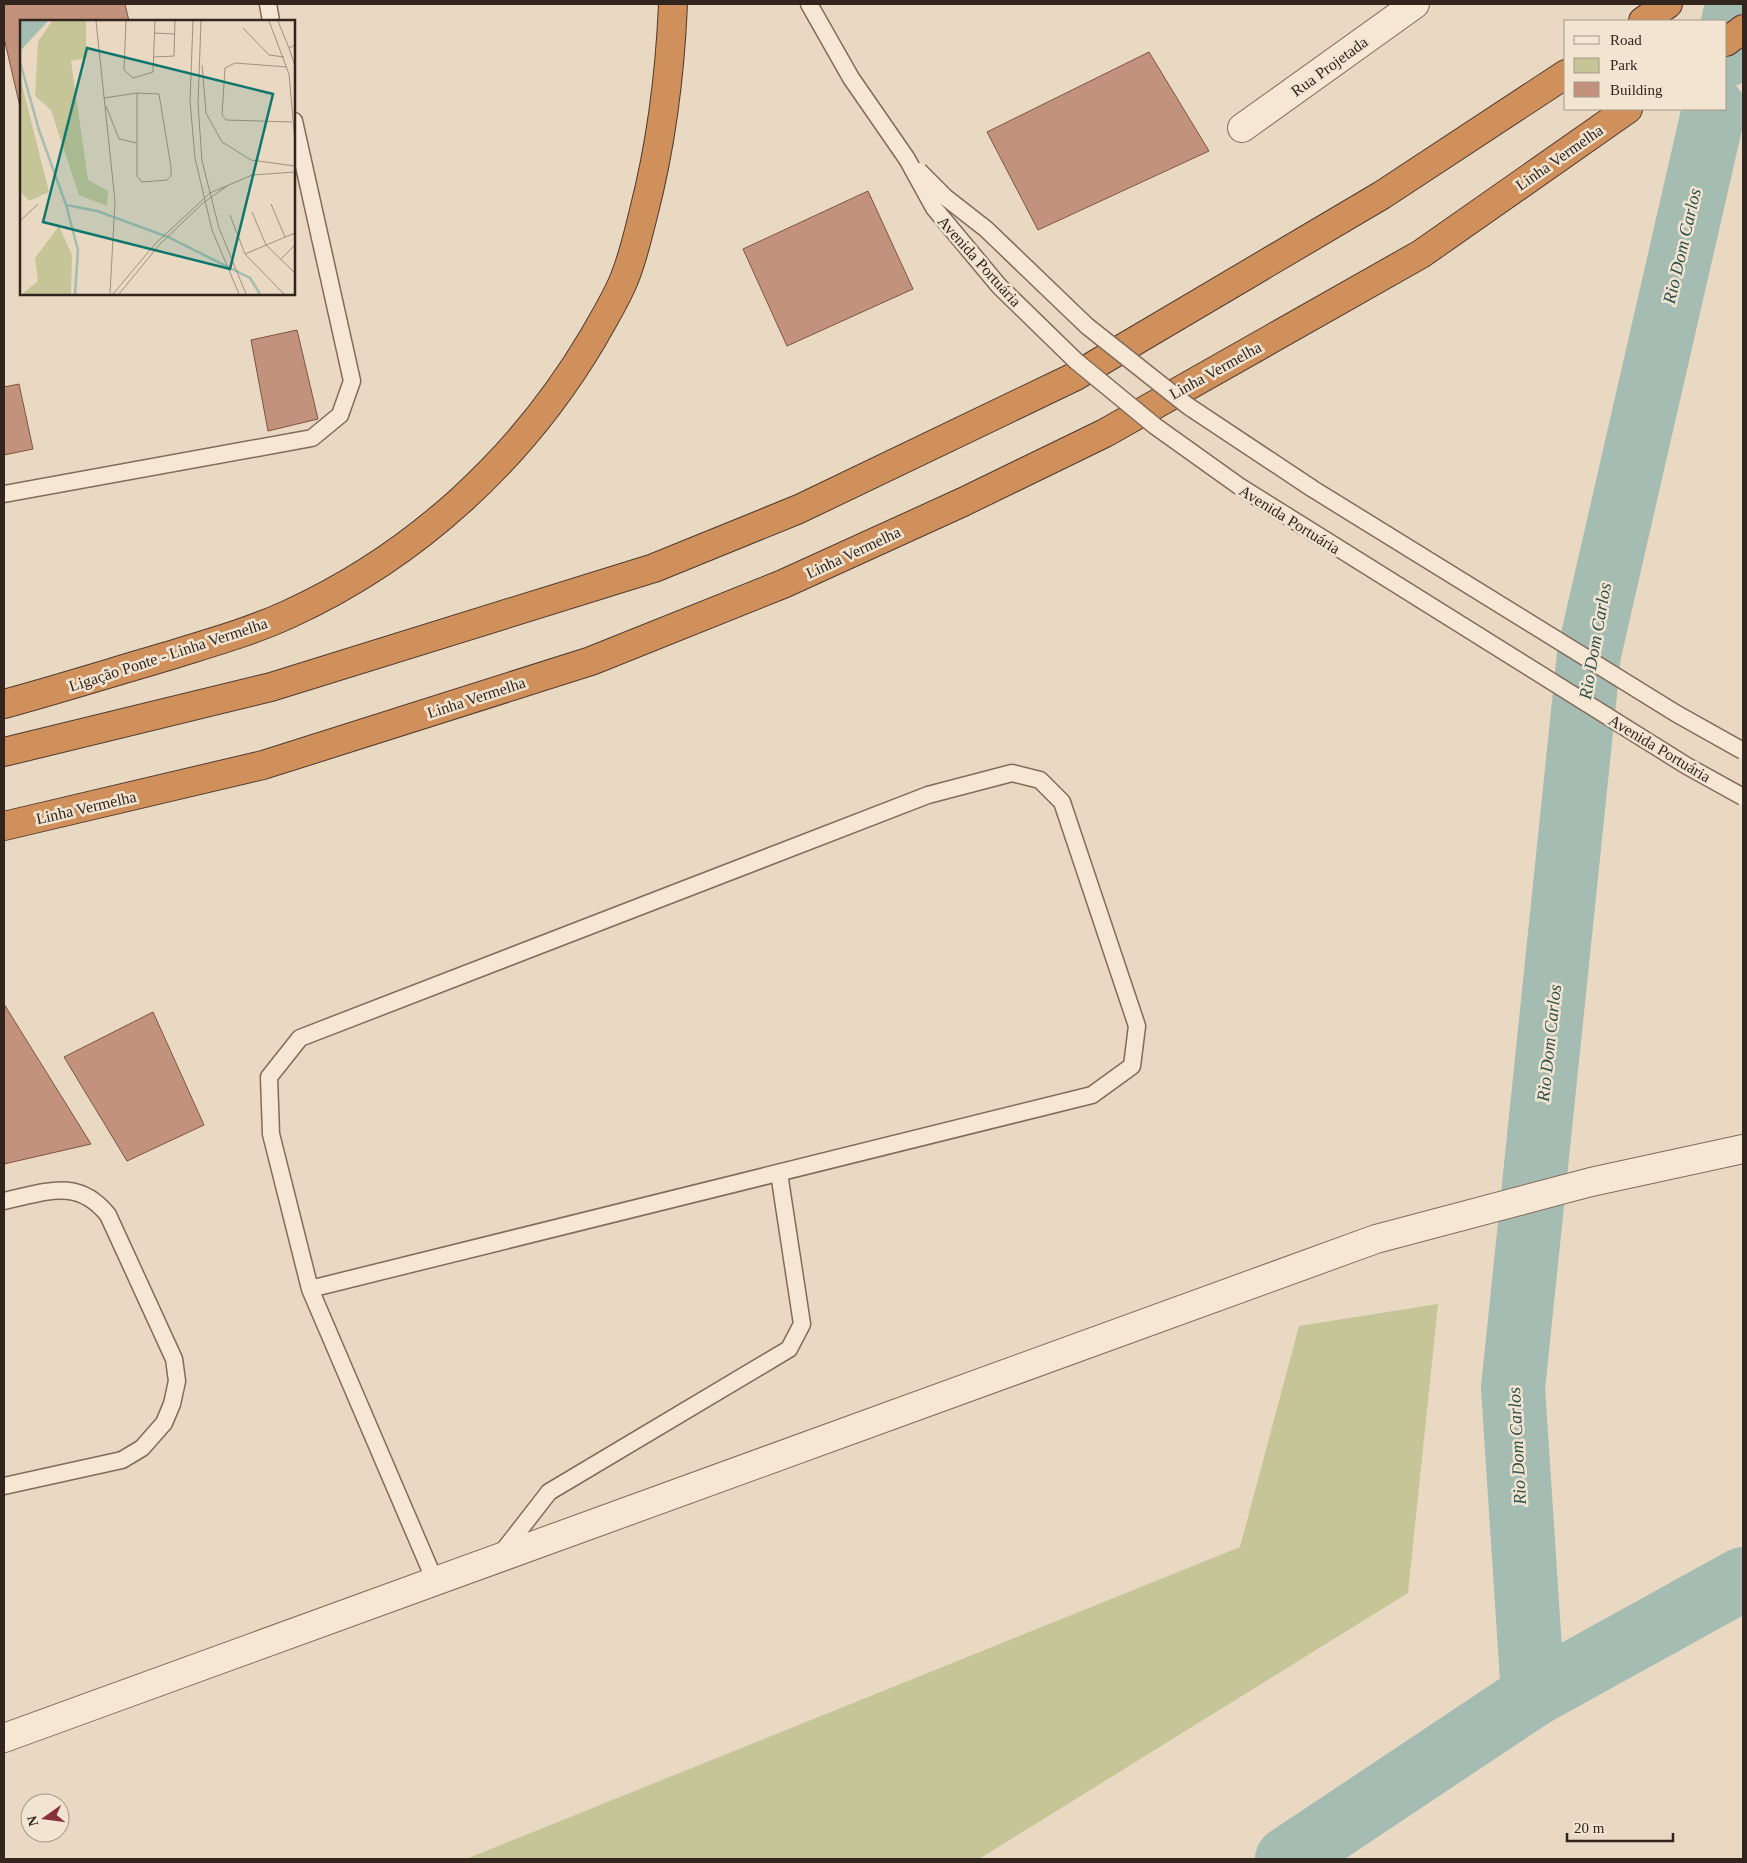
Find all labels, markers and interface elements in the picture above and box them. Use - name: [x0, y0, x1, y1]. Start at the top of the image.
- inset map: [20, 20, 295, 295]
- legend: [1564, 20, 1727, 110]
- text: Road: [1610, 32, 1642, 48]
- street label: Rua Projetada: [1288, 33, 1371, 101]
- text: Park: [1610, 57, 1638, 73]
- text: Building: [1610, 82, 1663, 98]
- street label: Linha Vermelha: [1512, 121, 1606, 194]
- water label: Rio Dom Carlos: [1659, 186, 1705, 307]
- street label: Avenida Portuária: [935, 213, 1025, 310]
- street label: Linha Vermelha: [1166, 338, 1264, 403]
- street label: Avenida Portuária: [1236, 482, 1343, 557]
- street label: Linha Vermelha: [803, 523, 903, 582]
- water label: Rio Dom Carlos: [1575, 581, 1615, 702]
- street label: Ligação Ponte - Linha Vermelha: [67, 614, 270, 696]
- street label: Linha Vermelha: [425, 674, 527, 721]
- street label: Avenida Portuária: [1606, 711, 1714, 786]
- street label: Linha Vermelha: [34, 788, 138, 827]
- water label: Rio Dom Carlos: [1533, 983, 1565, 1104]
- water label: Rio Dom Carlos: [1504, 1387, 1530, 1506]
- north arrow: [20, 1793, 70, 1843]
- scale bar: [1567, 1810, 1673, 1842]
- text: N: [24, 1814, 41, 1828]
- text: 20 m: [1574, 1820, 1605, 1836]

